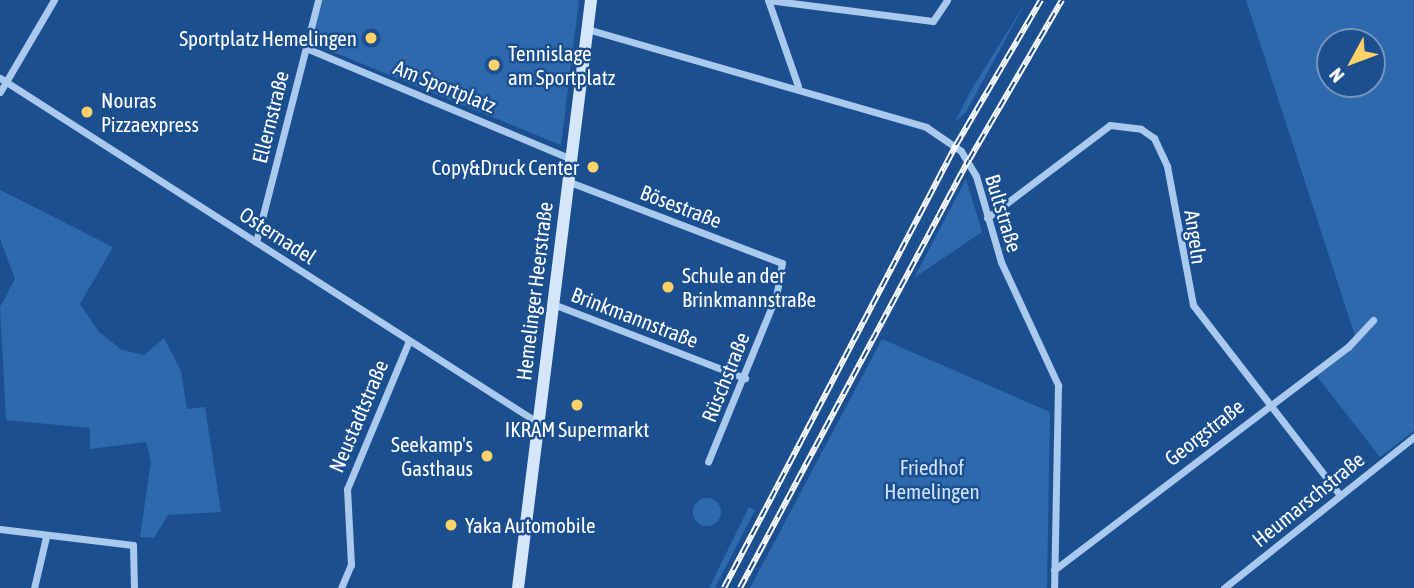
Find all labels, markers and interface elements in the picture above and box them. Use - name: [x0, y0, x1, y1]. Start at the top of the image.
- place label: Sportplatz Hemelingen: [179, 25, 357, 51]
- north arrow: [1316, 28, 1386, 98]
- marker: Sportplatz Hemelingen: [363, 30, 379, 46]
- place label: Tennislage am Sportplatz: [508, 40, 615, 90]
- street label: Am Sportplatz: [390, 54, 500, 118]
- marker: Tennislage am Sportplatz: [486, 57, 502, 73]
- text: N: [1325, 64, 1349, 87]
- street label: Ellernstraße: [246, 68, 294, 166]
- place label: Nouras Pizzaexpress: [101, 87, 199, 137]
- marker: Nouras Pizzaexpress: [79, 104, 95, 120]
- place label: Copy&Druck Center: [432, 154, 579, 180]
- marker: Copy&Druck Center: [585, 159, 601, 175]
- street label: Bultstraße: [980, 171, 1028, 255]
- street label: Bösestraße: [637, 179, 725, 233]
- street label: Hemelinger Heerstraße: [511, 200, 557, 382]
- street label: Osternadel: [235, 201, 321, 269]
- street label: Angeln: [1180, 208, 1212, 266]
- place label: Schule an der Brinkmannstraße: [682, 262, 816, 312]
- marker: Schule an der Brinkmannstraße: [660, 279, 676, 295]
- street label: Brinkmannstraße: [568, 281, 702, 353]
- street label: Rüschstraße: [696, 329, 754, 425]
- street label: Neustadtstraße: [323, 356, 393, 476]
- street label: Georgstraße: [1159, 393, 1249, 471]
- marker: IKRAM Supermarkt: [569, 397, 585, 413]
- place label: IKRAM Supermarkt: [505, 416, 649, 442]
- place label: Seekamp's Gasthaus: [391, 431, 473, 481]
- street label: Heumarschstraße: [1247, 446, 1369, 552]
- marker: Seekamp's Gasthaus: [479, 448, 495, 464]
- park label: Friedhof Hemelingen: [884, 454, 980, 504]
- place label: Yaka Automobile: [465, 512, 596, 538]
- marker: Yaka Automobile: [443, 517, 459, 533]

